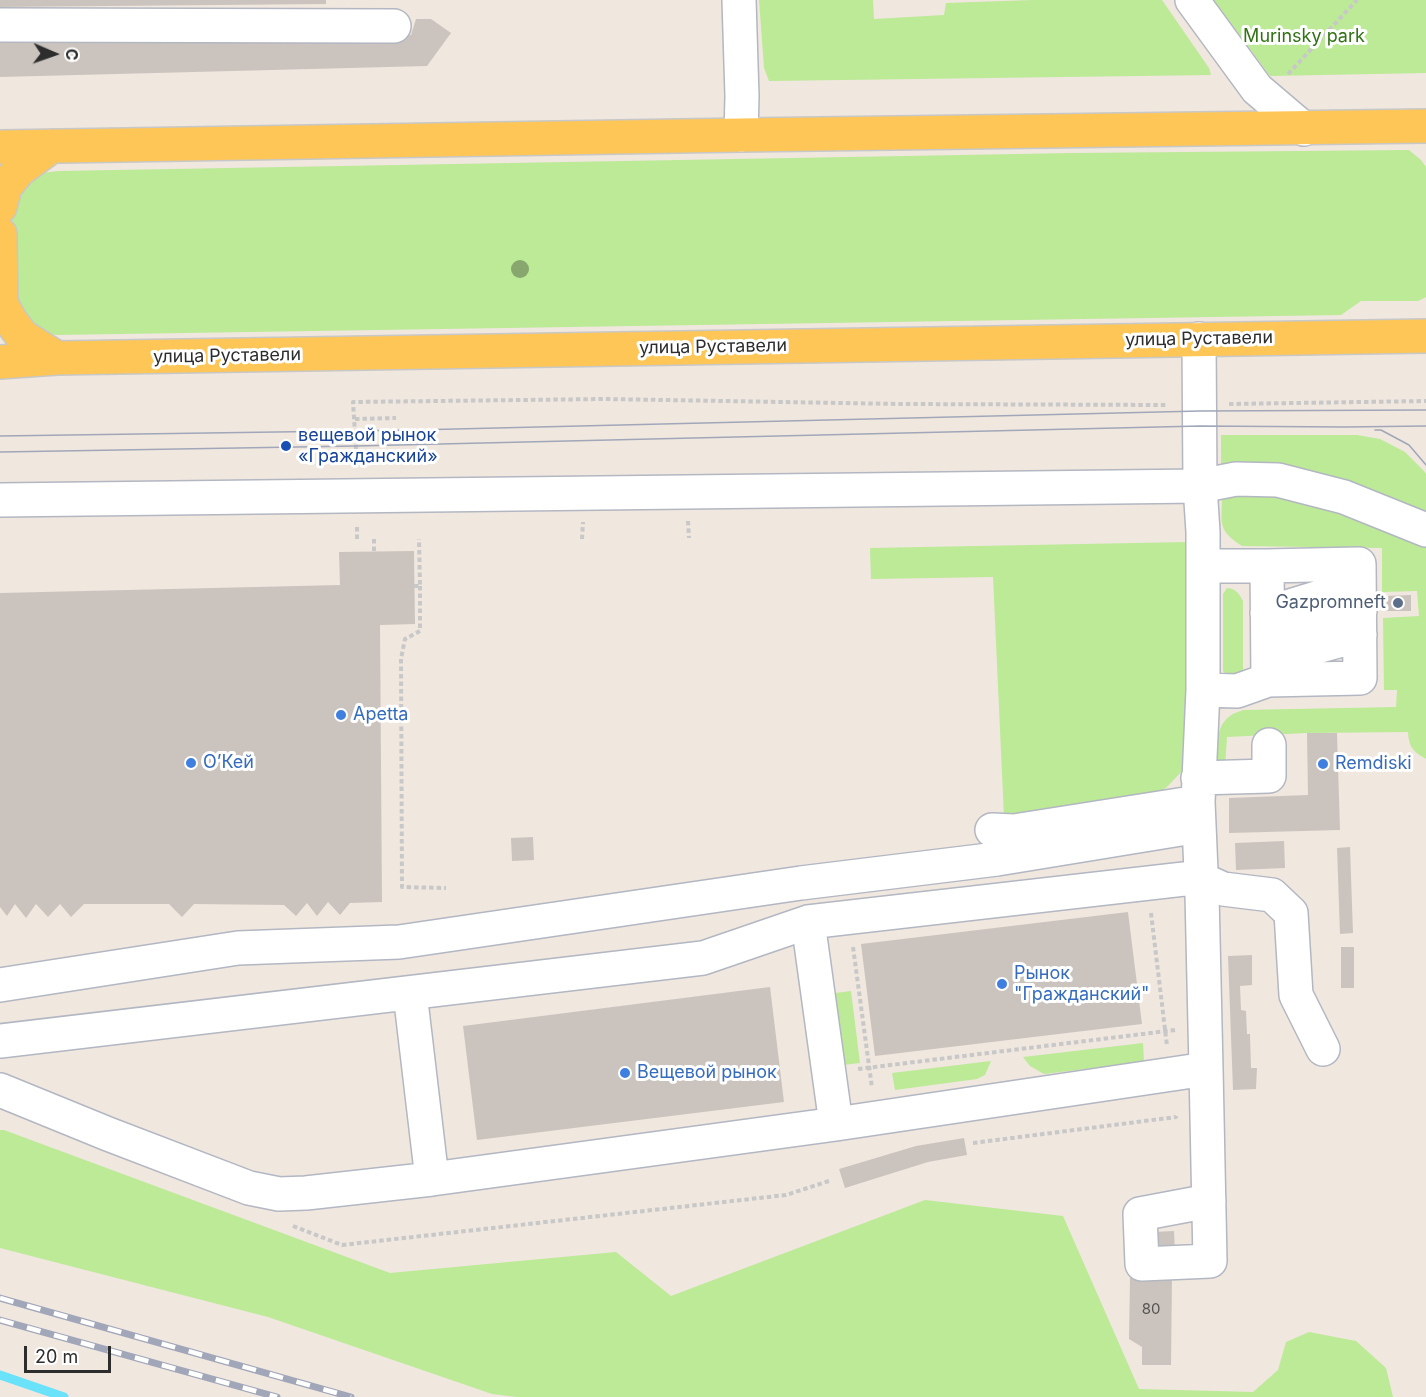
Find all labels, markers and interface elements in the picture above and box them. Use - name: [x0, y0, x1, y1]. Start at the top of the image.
- north arrow: [24, 24, 84, 84]
- park label: Murinsky park: [1243, 26, 1365, 48]
- text: С: [62, 48, 82, 61]
- street label: улица Руставели: [1125, 327, 1273, 351]
- street label: улица Руставели: [639, 335, 787, 359]
- street label: улица Руставели: [153, 344, 301, 368]
- place label: вещевой рынок «Гражданский»: [298, 425, 438, 468]
- marker: вещевой рынок «Гражданский»: [279, 439, 293, 453]
- place label: Gazpromneft: [1275, 592, 1386, 614]
- marker: Gazpromneft: [1391, 596, 1405, 610]
- place label: Apetta: [353, 704, 408, 726]
- marker: Apetta: [334, 708, 348, 722]
- place label: О’Кей: [203, 752, 254, 774]
- place label: Remdiski: [1335, 753, 1412, 775]
- marker: О’Кей: [184, 756, 198, 770]
- marker: Remdiski: [1316, 757, 1330, 771]
- place label: Рынок "Гражданский": [1014, 963, 1149, 1006]
- marker: Рынок "Гражданский": [995, 977, 1009, 991]
- place label: Вещевой рынок: [637, 1062, 777, 1084]
- marker: Вещевой рынок: [618, 1066, 632, 1080]
- house number: 80: [1142, 1300, 1160, 1318]
- scale bar: [27, 1334, 114, 1372]
- text: 20 m: [35, 1346, 78, 1367]

